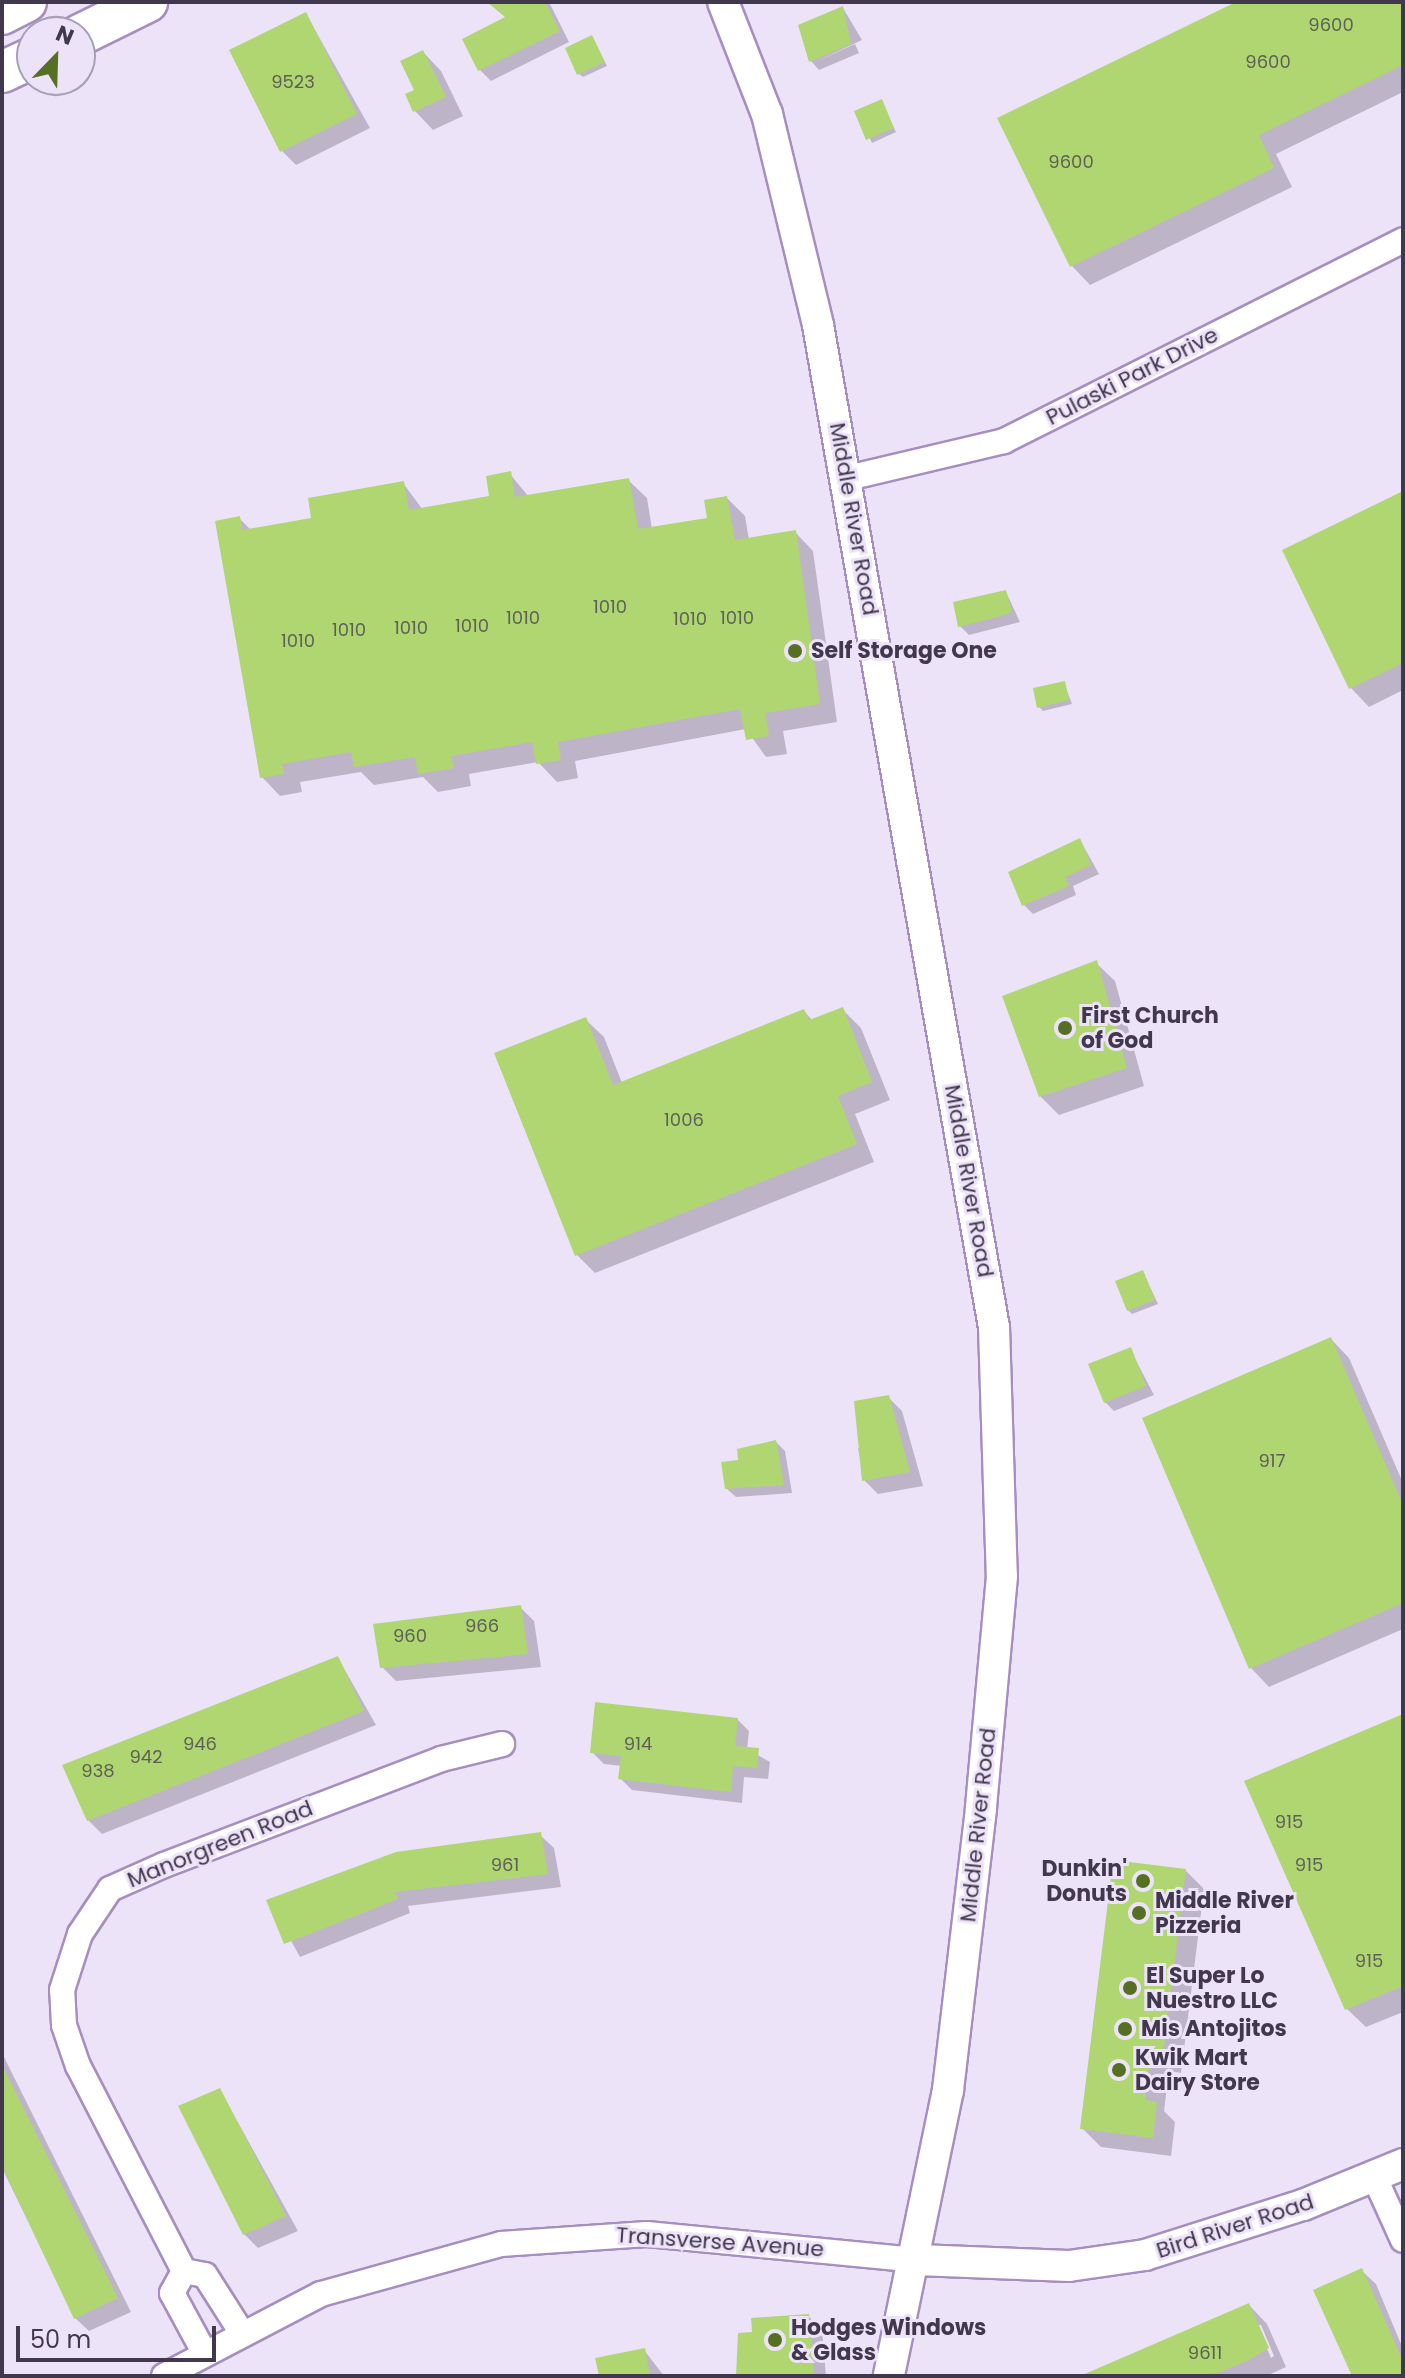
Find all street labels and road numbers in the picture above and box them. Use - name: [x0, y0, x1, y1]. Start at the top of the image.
- street label: Pulaski Park Drive: [1042, 321, 1222, 431]
- street label: Middle River Road: [824, 421, 884, 617]
- street label: Middle River Road: [939, 1083, 999, 1279]
- street label: Middle River Road: [955, 1727, 1001, 1923]
- street label: Manorgreen Road: [123, 1795, 317, 1893]
- street label: Bird River Road: [1153, 2188, 1317, 2264]
- street label: Transverse Avenue: [615, 2222, 825, 2262]

